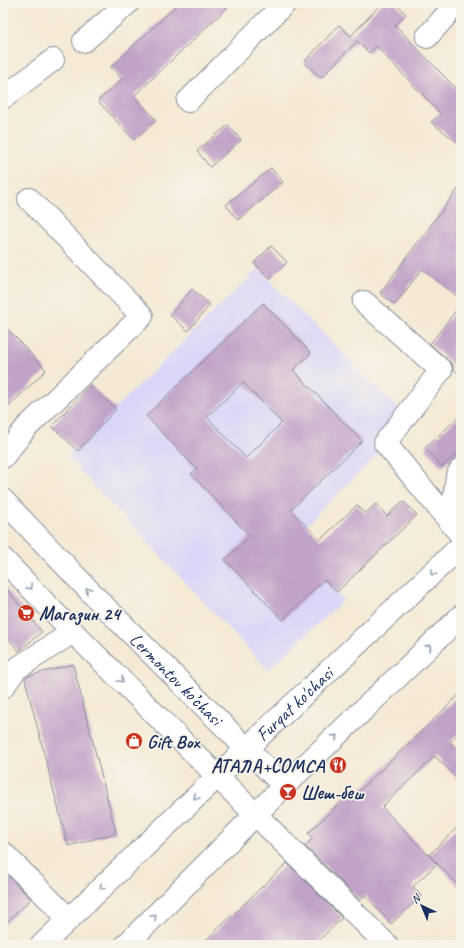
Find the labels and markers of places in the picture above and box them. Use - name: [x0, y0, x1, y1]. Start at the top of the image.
- place label: Магазин 24: [39, 602, 122, 626]
- supermarket icon: Магазин 24: [16, 603, 36, 623]
- place label: Gift Box: [147, 730, 201, 754]
- shop icon: Gift Box: [124, 731, 144, 751]
- place label: АТАЛА+СОМСА: [211, 754, 325, 778]
- restaurant icon: АТАЛА+СОМСА: [328, 755, 348, 775]
- place label: Шеш-беш: [301, 781, 365, 805]
- bar icon: Шеш-беш: [278, 782, 298, 802]

